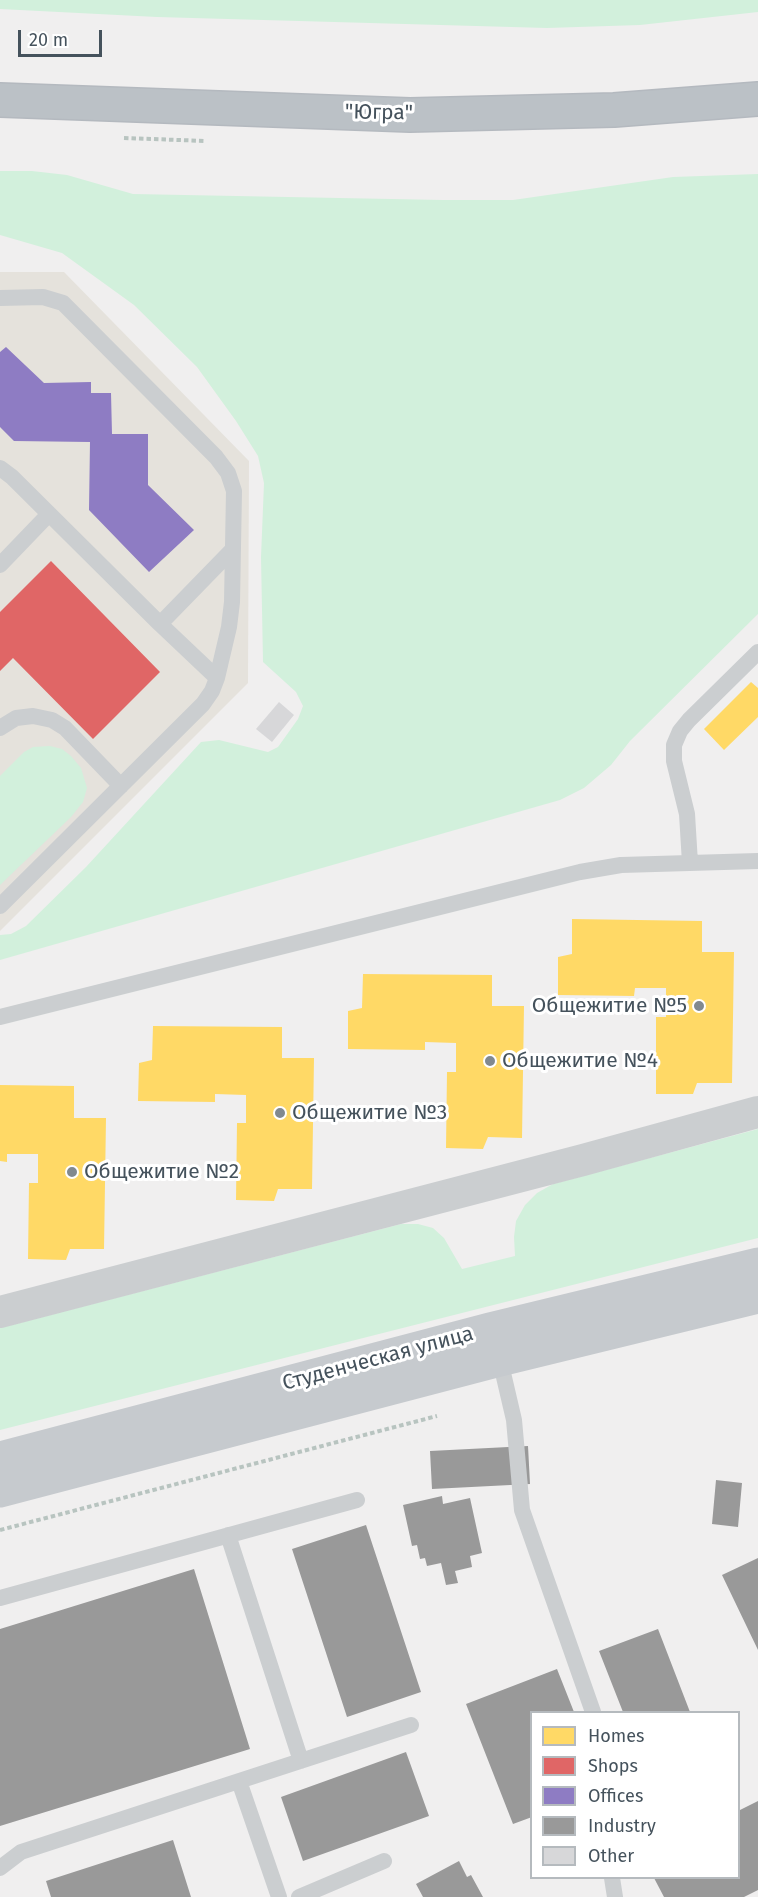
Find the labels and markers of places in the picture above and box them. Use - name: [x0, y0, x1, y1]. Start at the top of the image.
- place label: Общежитие №5: [532, 993, 687, 1019]
- marker: Общежитие №5: [692, 999, 706, 1013]
- place label: Общежитие №4: [502, 1048, 658, 1074]
- marker: Общежитие №4: [483, 1054, 497, 1068]
- place label: Общежитие №3: [292, 1100, 447, 1126]
- marker: Общежитие №3: [273, 1106, 287, 1120]
- place label: Общежитие №2: [84, 1159, 239, 1185]
- marker: Общежитие №2: [65, 1165, 79, 1179]

